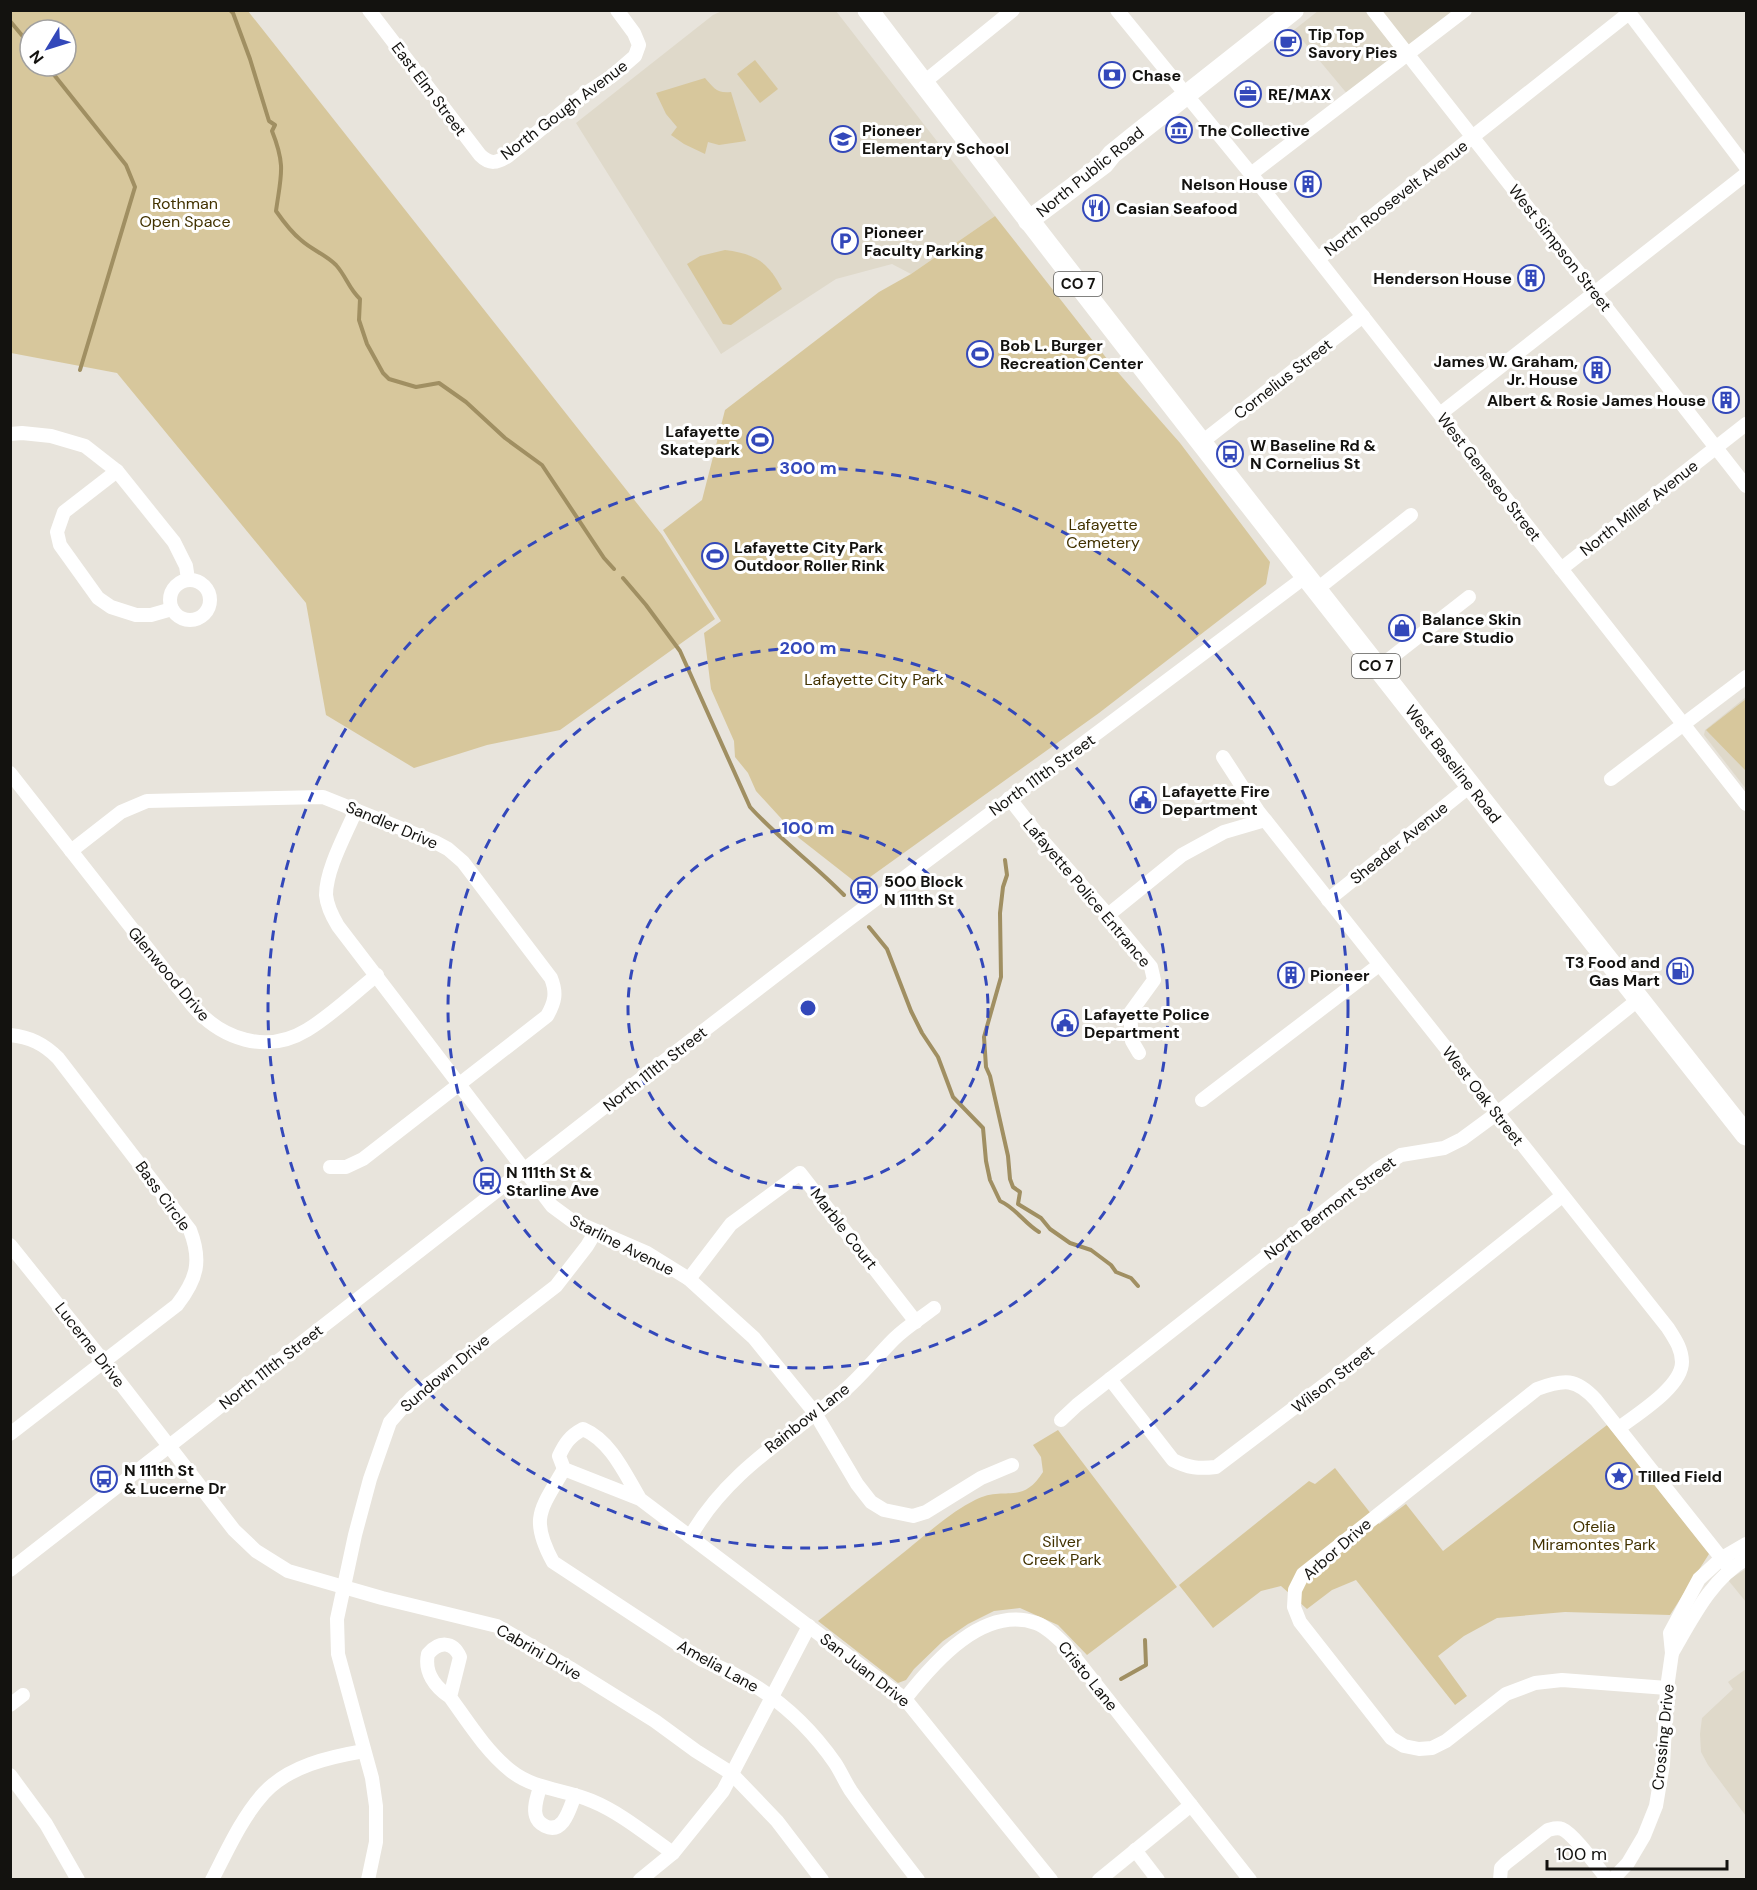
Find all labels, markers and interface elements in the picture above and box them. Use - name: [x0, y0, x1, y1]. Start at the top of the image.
- north arrow: [18, 18, 78, 78]
- place label: Tip Top Savory Pies: [1308, 24, 1398, 63]
- cafe icon: Tip Top Savory Pies: [1273, 28, 1303, 58]
- street label: East Elm Street: [387, 38, 471, 140]
- text: N: [25, 46, 48, 68]
- street label: North Gough Avenue: [496, 55, 632, 165]
- bank icon: Chase: [1097, 60, 1127, 90]
- place label: Chase: [1132, 65, 1181, 86]
- office icon: RE/MAX: [1233, 79, 1263, 109]
- place label: RE/MAX: [1268, 84, 1332, 105]
- museum icon: The Collective: [1164, 115, 1194, 145]
- place label: Pioneer Elementary School: [862, 120, 1009, 159]
- place label: The Collective: [1198, 120, 1310, 141]
- street label: North Public Road: [1032, 122, 1148, 222]
- school or university icon: Pioneer Elementary School: [828, 124, 858, 154]
- street label: North Roosevelt Avenue: [1320, 135, 1472, 261]
- building icon: Nelson House: [1293, 169, 1323, 199]
- place label: Nelson House: [1181, 174, 1288, 195]
- street label: West Simpson Street: [1504, 180, 1616, 316]
- park label: Rothman Open Space: [139, 193, 231, 232]
- restaurant icon: Casian Seafood: [1081, 193, 1111, 223]
- place label: Casian Seafood: [1116, 198, 1237, 219]
- place label: Pioneer Faculty Parking: [864, 222, 984, 261]
- parking icon: Pioneer Faculty Parking: [830, 226, 860, 256]
- building icon: Henderson House: [1516, 263, 1546, 293]
- place label: Henderson House: [1373, 268, 1512, 289]
- road number: CO 7: [1054, 272, 1102, 296]
- street label: Cornelius Street: [1230, 334, 1336, 424]
- place label: Bob L. Burger Recreation Center: [1000, 335, 1144, 374]
- sports icon: Bob L. Burger Recreation Center: [965, 339, 995, 369]
- place label: James W. Graham, Jr. House: [1433, 351, 1578, 390]
- building icon: James W. Graham, Jr. House: [1582, 355, 1612, 385]
- building icon: Albert & Rosie James House: [1711, 385, 1741, 415]
- place label: Albert & Rosie James House: [1487, 390, 1706, 411]
- street label: West Geneseo Street: [1432, 408, 1546, 546]
- place label: Lafayette Skatepark: [660, 421, 741, 460]
- sports icon: Lafayette Skatepark: [745, 425, 775, 455]
- place label: W Baseline Rd & N Cornelius St: [1250, 435, 1377, 474]
- bus stop icon: W Baseline Rd & N Cornelius St: [1215, 439, 1245, 469]
- street label: North Miller Avenue: [1576, 455, 1702, 561]
- text: 300 m: [779, 456, 837, 480]
- park label: Lafayette Cemetery: [1066, 514, 1140, 553]
- place label: Lafayette City Park Outdoor Roller Rink: [734, 537, 886, 576]
- sports icon: Lafayette City Park Outdoor Roller Rink: [700, 541, 730, 571]
- place label: Balance Skin Care Studio: [1422, 609, 1521, 648]
- shop icon: Balance Skin Care Studio: [1387, 613, 1417, 643]
- text: 200 m: [780, 636, 836, 660]
- road number: CO 7: [1352, 654, 1400, 678]
- park label: Lafayette City Park: [804, 669, 944, 690]
- street label: West Baseline Road: [1400, 701, 1506, 827]
- street label: North 111th Street: [985, 729, 1099, 821]
- place label: Lafayette Fire Department: [1162, 781, 1270, 820]
- public building icon: Lafayette Fire Department: [1128, 785, 1158, 815]
- street label: Sandler Drive: [343, 796, 441, 854]
- street label: Sheader Avenue: [1346, 797, 1452, 889]
- street label: Lafayette Police Entrance: [1018, 814, 1156, 972]
- text: 100 m: [781, 816, 835, 840]
- place label: 500 Block N 111th St: [884, 871, 964, 910]
- bus stop icon: 500 Block N 111th St: [849, 875, 879, 905]
- street label: Glenwood Drive: [123, 922, 215, 1026]
- place label: T3 Food and Gas Mart: [1565, 952, 1660, 991]
- fuel station icon: T3 Food and Gas Mart: [1665, 956, 1695, 986]
- building icon: Pioneer: [1276, 960, 1306, 990]
- place label: Pioneer: [1310, 965, 1370, 986]
- centre of rings: [798, 998, 818, 1018]
- place label: Lafayette Police Department: [1084, 1004, 1210, 1043]
- public building icon: Lafayette Police Department: [1050, 1008, 1080, 1038]
- street label: North 111th Street: [599, 1022, 711, 1116]
- street label: West Oak Street: [1438, 1042, 1528, 1150]
- street label: North Bermont Street: [1260, 1152, 1400, 1264]
- street label: Bass Circle: [131, 1157, 195, 1235]
- place label: N 111th St & Starline Ave: [506, 1162, 599, 1201]
- bus stop icon: N 111th St & Starline Ave: [472, 1166, 502, 1196]
- street label: Marble Court: [806, 1184, 882, 1274]
- street label: Starline Avenue: [566, 1210, 678, 1280]
- street label: Lucerne Drive: [50, 1298, 130, 1392]
- street label: North 111th Street: [215, 1320, 327, 1414]
- street label: Sundown Drive: [396, 1329, 494, 1417]
- street label: Wilson Street: [1287, 1340, 1379, 1418]
- street label: Rainbow Lane: [760, 1378, 854, 1458]
- place label: N 111th St & Lucerne Dr: [124, 1460, 227, 1499]
- place icon: Tilled Field: [1604, 1461, 1634, 1491]
- bus stop icon: N 111th St & Lucerne Dr: [89, 1464, 119, 1494]
- place label: Tilled Field: [1638, 1466, 1722, 1487]
- street label: Arbor Drive: [1298, 1513, 1376, 1585]
- park label: Ofelia Miramontes Park: [1532, 1516, 1656, 1555]
- park label: Silver Creek Park: [1022, 1531, 1102, 1570]
- street label: Cabrini Drive: [493, 1619, 585, 1685]
- street label: San Juan Drive: [816, 1628, 914, 1712]
- street label: Amelia Lane: [674, 1635, 762, 1697]
- street label: Cristo Lane: [1053, 1637, 1123, 1715]
- street label: Crossing Drive: [1647, 1683, 1679, 1791]
- scale bar: [1547, 1833, 1727, 1871]
- text: 100 m: [1556, 1842, 1607, 1866]

